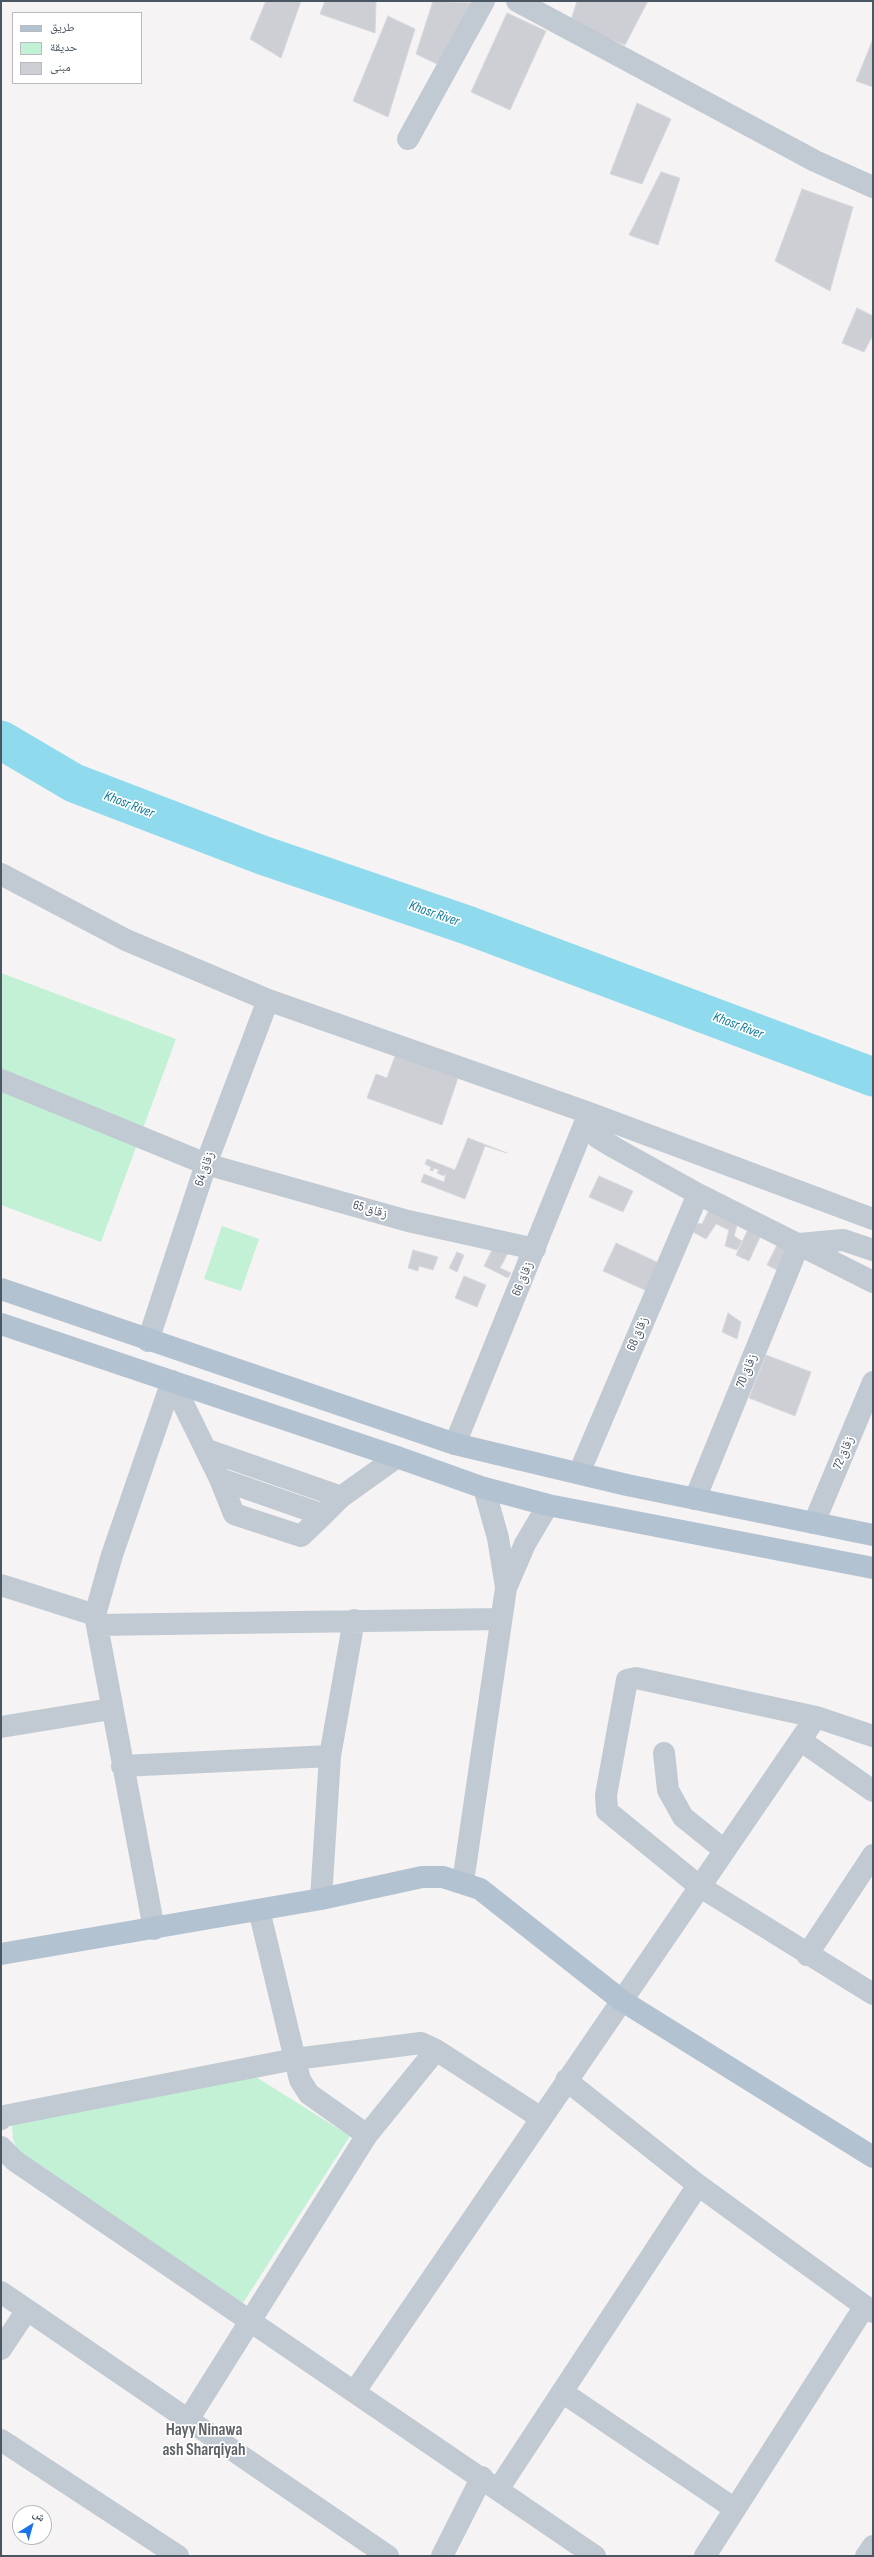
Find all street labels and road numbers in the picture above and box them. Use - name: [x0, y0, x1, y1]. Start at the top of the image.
- street label: زقاق 64: [192, 1150, 218, 1188]
- street label: زقاق 65: [351, 1198, 389, 1222]
- street label: زقاق 66: [509, 1260, 537, 1298]
- street label: زقاق 68: [624, 1315, 652, 1353]
- street label: زقاق 70: [733, 1352, 761, 1390]
- street label: زقاق 72: [830, 1434, 858, 1472]

